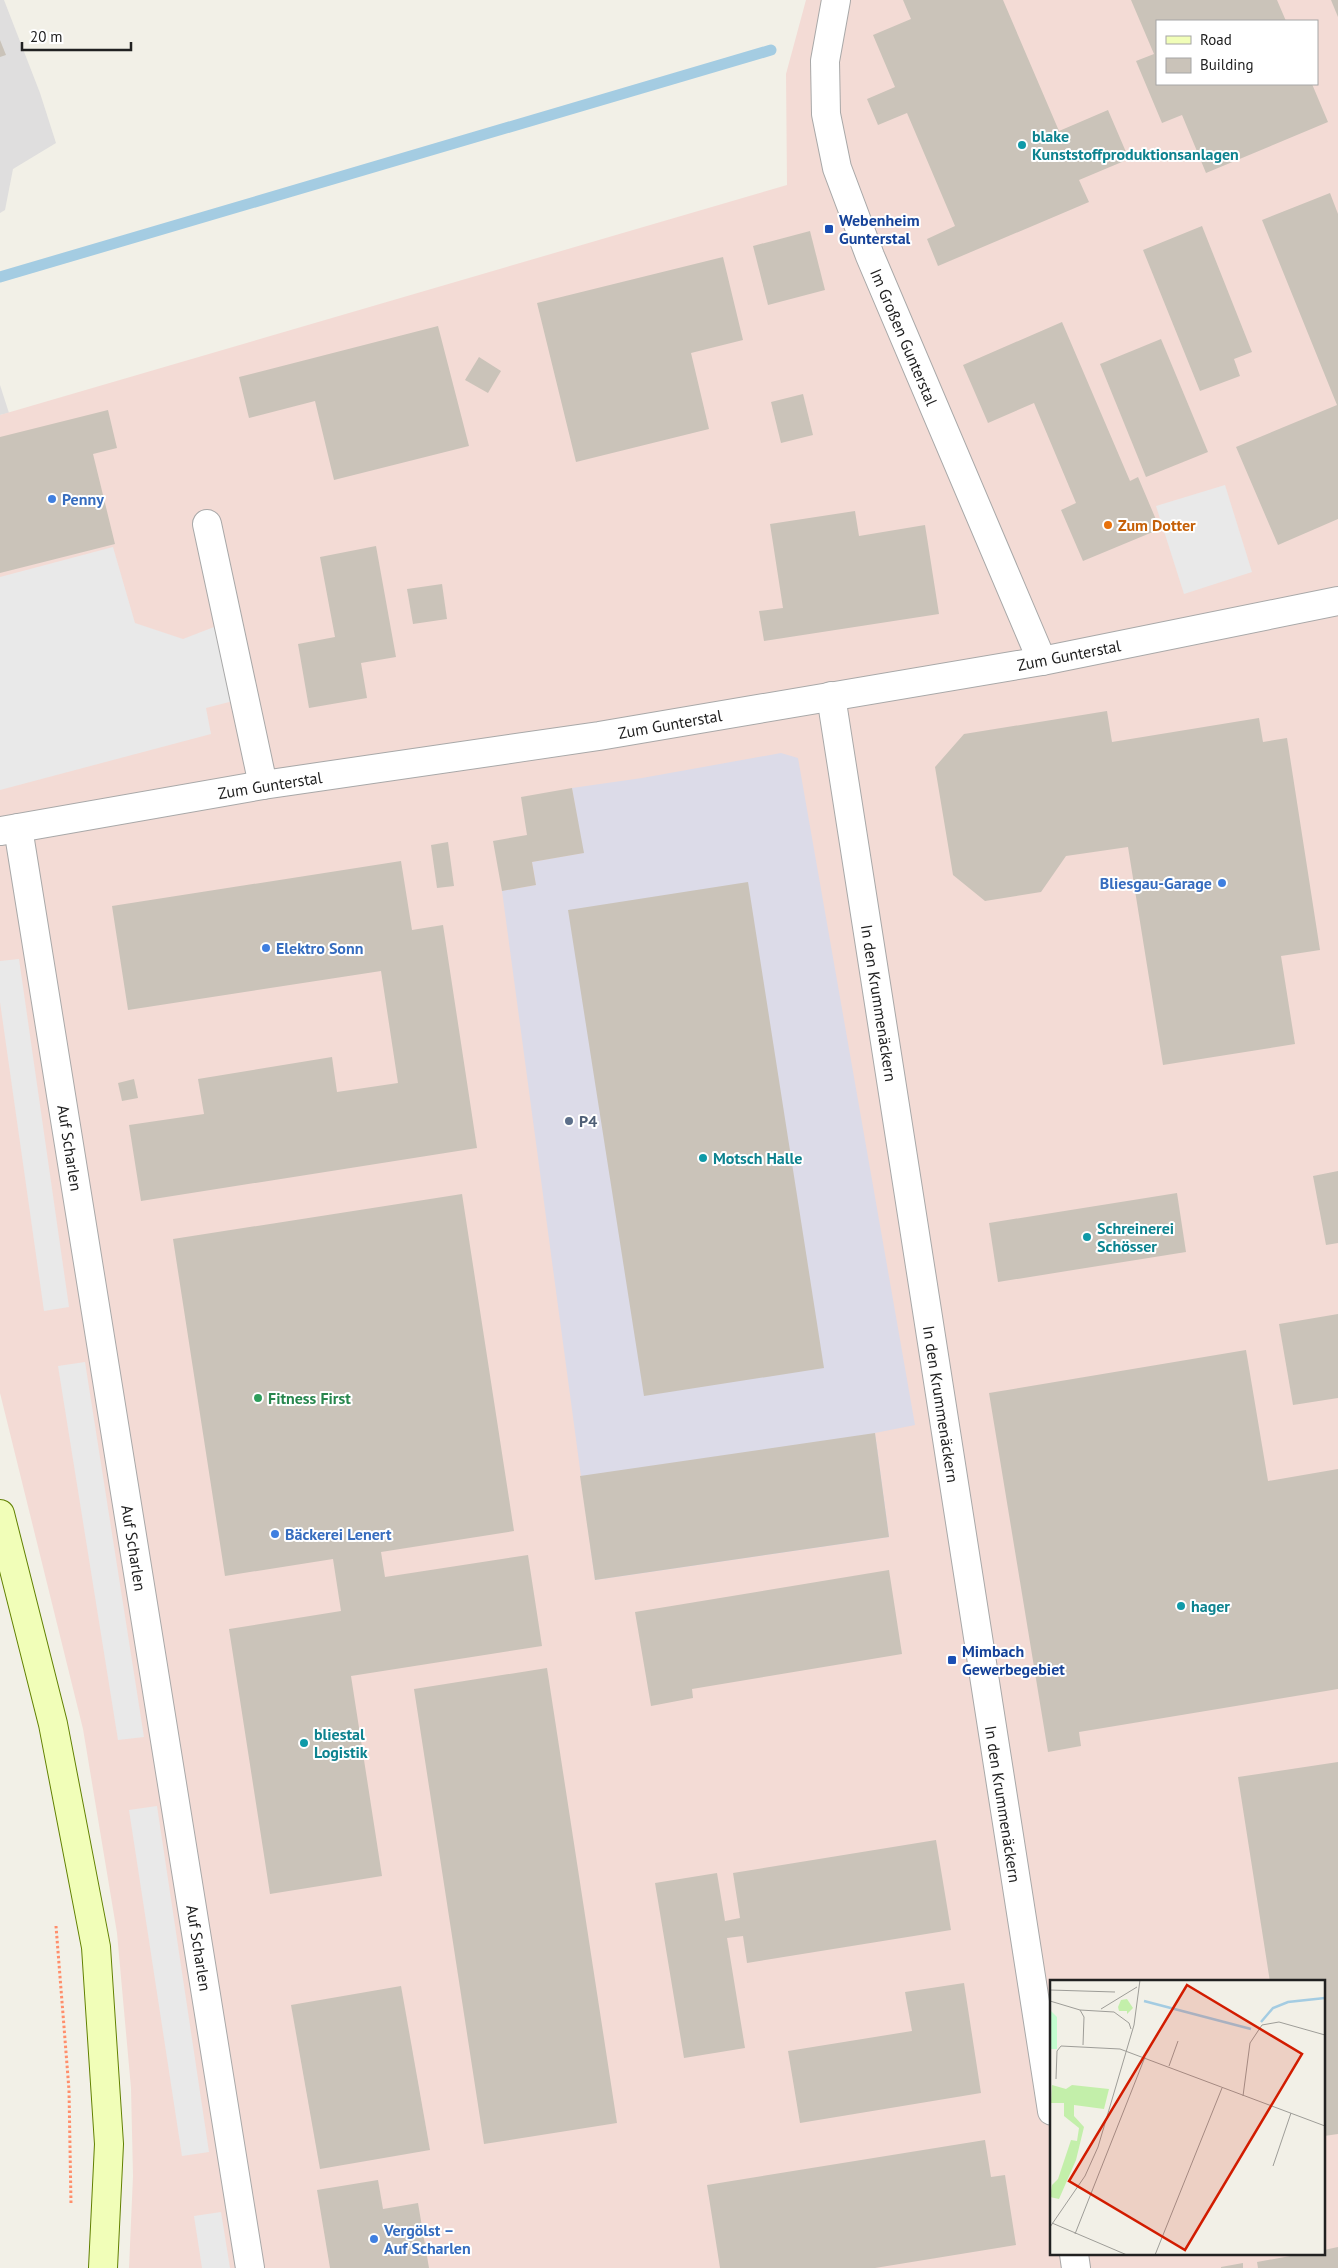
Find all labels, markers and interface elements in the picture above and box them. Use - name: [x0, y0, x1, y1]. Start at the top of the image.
- scale bar: [22, 20, 131, 52]
- legend: [1156, 20, 1318, 85]
- text: 20 m: [30, 27, 63, 46]
- text: Road: [1200, 30, 1232, 49]
- text: Building: [1200, 55, 1254, 74]
- place label: blake Kunststoffproduktionsanlagen: [1032, 126, 1239, 164]
- marker: blake Kunststoffproduktionsanlagen: [1016, 139, 1028, 151]
- place label: Webenheim Gunterstal: [839, 210, 920, 248]
- marker: Webenheim Gunterstal: [823, 223, 835, 235]
- street label: Im Großen Gunterstal: [866, 265, 942, 409]
- place label: Penny: [62, 489, 104, 509]
- marker: Penny: [46, 493, 58, 505]
- place label: Zum Dotter: [1118, 515, 1196, 535]
- marker: Zum Dotter: [1102, 519, 1114, 531]
- street label: Zum Gunterstal: [1016, 635, 1123, 675]
- street label: Zum Gunterstal: [617, 705, 724, 743]
- street label: Zum Gunterstal: [217, 767, 324, 803]
- place label: Bliesgau-Garage: [1100, 873, 1212, 893]
- marker: Bliesgau-Garage: [1216, 877, 1228, 889]
- street label: In den Krummenäckern: [857, 923, 901, 1083]
- place label: Elektro Sonn: [276, 938, 363, 958]
- marker: Elektro Sonn: [260, 942, 272, 954]
- street label: Auf Scharlen: [53, 1104, 87, 1192]
- place label: P4: [579, 1111, 597, 1131]
- marker: P4: [563, 1115, 575, 1127]
- place label: Motsch Halle: [713, 1148, 802, 1168]
- marker: Motsch Halle: [697, 1152, 709, 1164]
- place label: Schreinerei Schösser: [1097, 1218, 1174, 1256]
- marker: Schreinerei Schösser: [1081, 1231, 1093, 1243]
- street label: In den Krummenäckern: [919, 1324, 963, 1484]
- place label: Fitness First: [268, 1388, 351, 1408]
- marker: Fitness First: [252, 1392, 264, 1404]
- street label: Auf Scharlen: [117, 1504, 151, 1592]
- place label: Bäckerei Lenert: [285, 1524, 392, 1544]
- marker: Bäckerei Lenert: [269, 1528, 281, 1540]
- place label: hager: [1191, 1596, 1230, 1616]
- marker: hager: [1175, 1600, 1187, 1612]
- place label: Mimbach Gewerbegebiet: [962, 1641, 1065, 1679]
- marker: Mimbach Gewerbegebiet: [946, 1654, 958, 1666]
- place label: bliestal Logistik: [314, 1724, 368, 1762]
- street label: In den Krummenäckern: [981, 1724, 1025, 1884]
- marker: bliestal Logistik: [298, 1737, 310, 1749]
- street label: Auf Scharlen: [182, 1904, 216, 1992]
- inset map: [1050, 1980, 1326, 2256]
- place label: Vergölst – Auf Scharlen: [383, 2220, 471, 2258]
- marker: Vergölst – Auf Scharlen: [368, 2233, 380, 2245]

